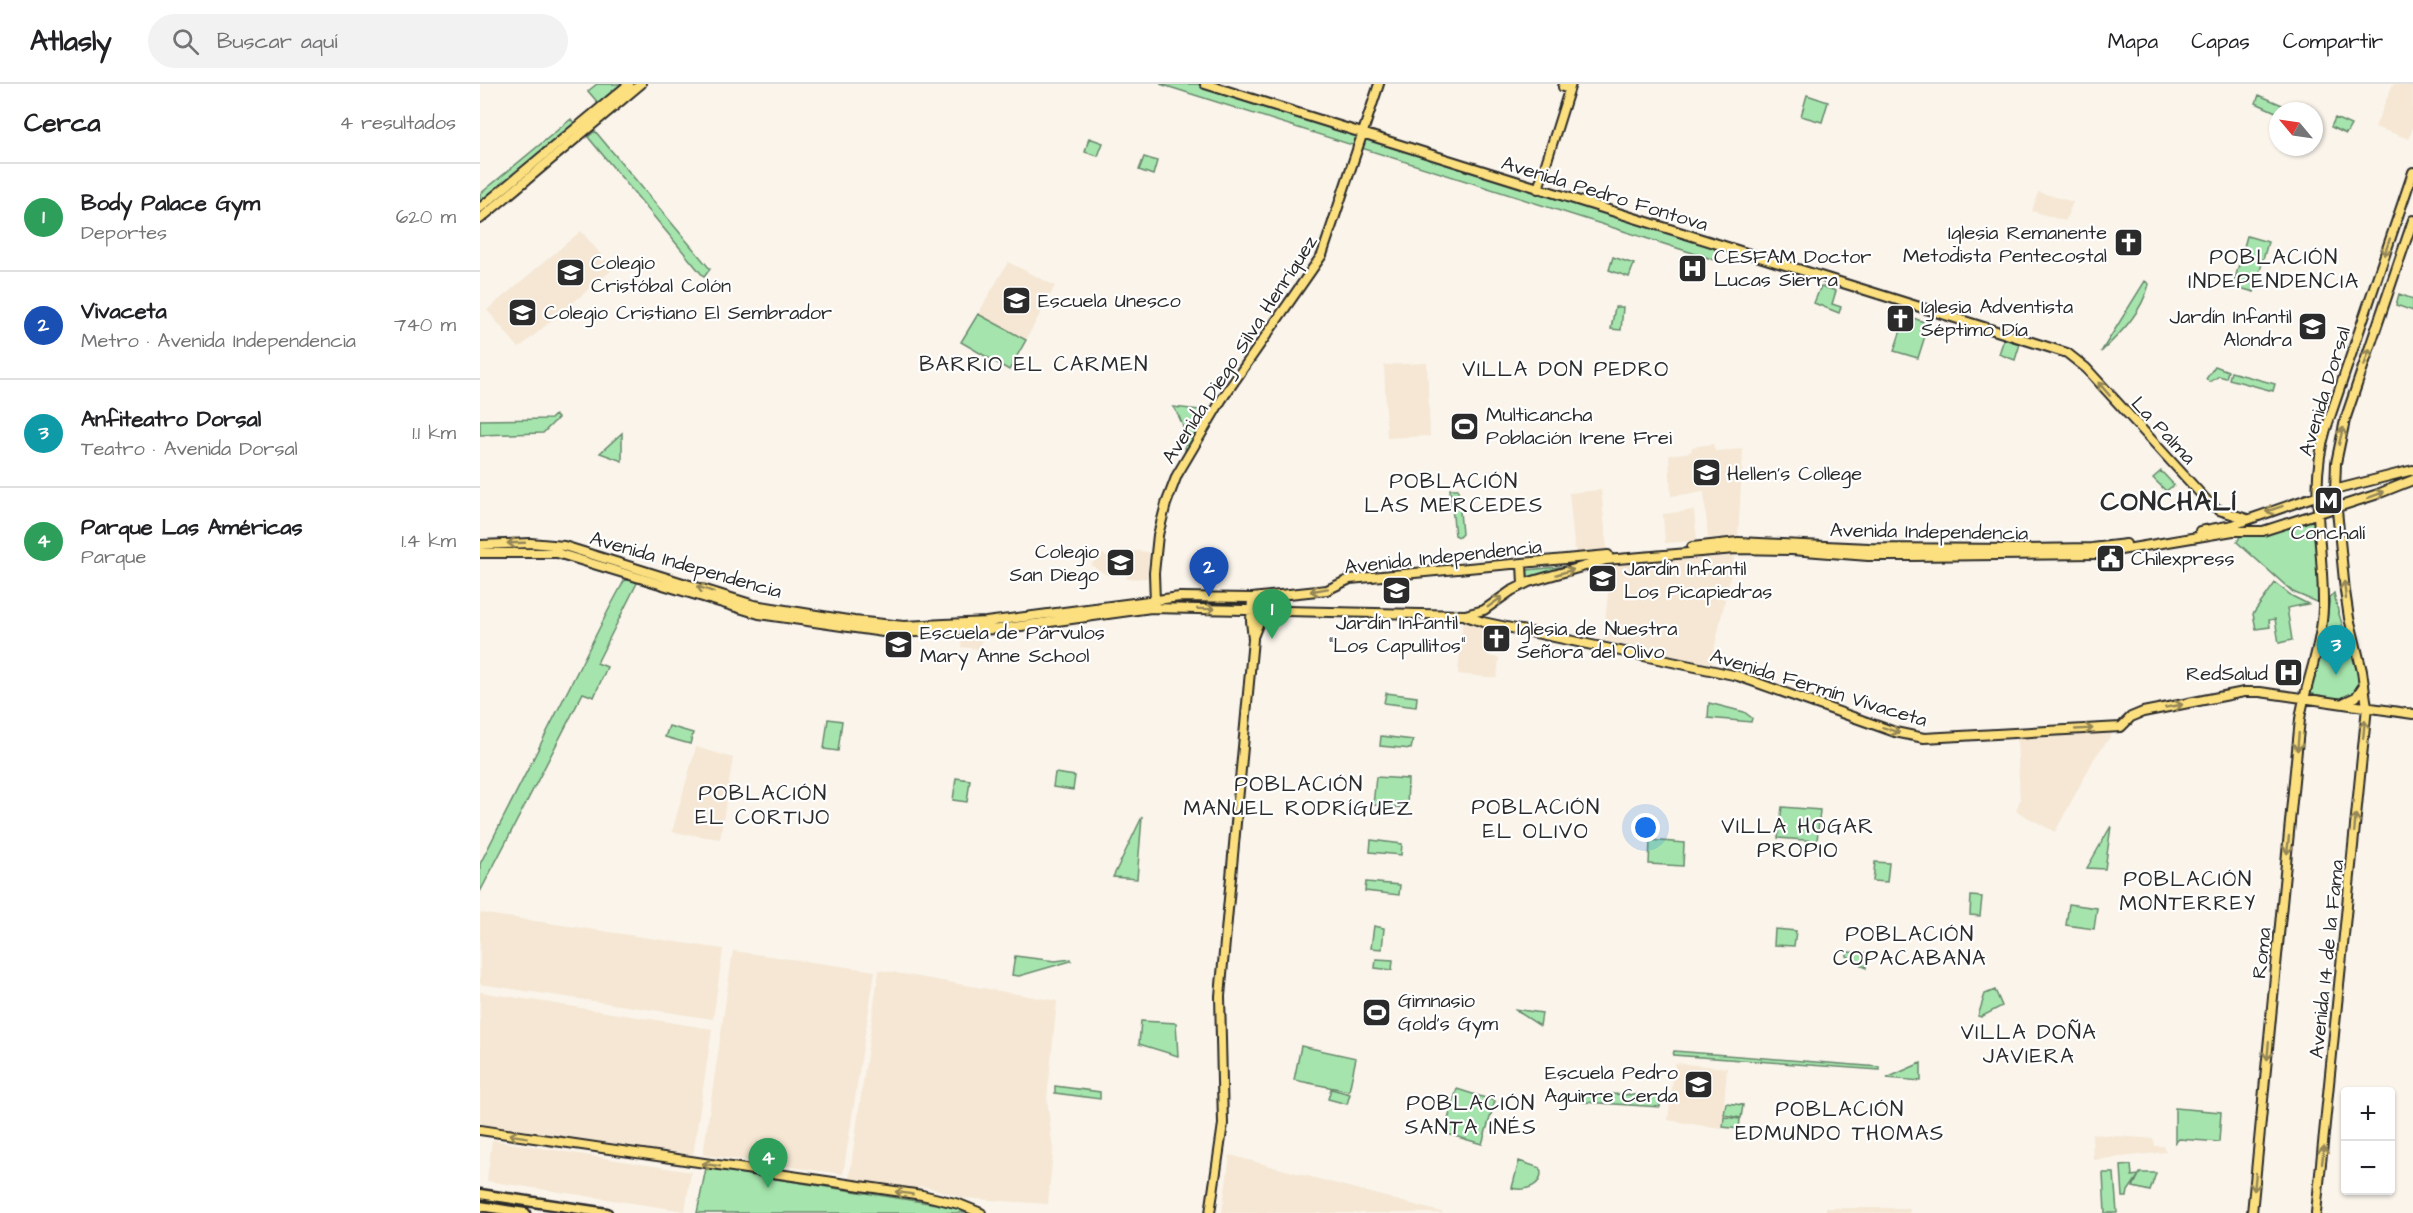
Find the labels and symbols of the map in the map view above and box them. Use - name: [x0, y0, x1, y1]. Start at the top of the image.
- north arrow: [2269, 102, 2323, 156]
- street label: Avenida Pedro Fontova: [1498, 149, 1711, 239]
- place label: Iglesia Remanente Metodista Pentecostal: [1903, 219, 2107, 270]
- church icon: Iglesia Remanente Metodista Pentecostal: [2112, 227, 2144, 259]
- street label: Avenida Diego Silva Henríquez: [1155, 230, 1325, 470]
- one-way arrow: [2381, 237, 2392, 256]
- place label: CESFAM Doctor Lucas Sierra: [1714, 243, 1871, 294]
- district label: POBLACIÓN INDEPENDENCIA: [2188, 243, 2360, 296]
- place label: Colegio Cristóbal Colón: [591, 249, 731, 300]
- hospital icon: CESFAM Doctor Lucas Sierra: [1677, 252, 1709, 284]
- school or university icon: Colegio Cristóbal Colón: [554, 257, 586, 289]
- school or university icon: Escuela Unesco: [1001, 284, 1033, 316]
- place label: Escuela Unesco: [1038, 287, 1181, 315]
- place label: Iglesia Adventista Séptimo Día: [1921, 293, 2073, 344]
- school or university icon: Colegio Cristiano El Sembrador: [507, 296, 539, 328]
- place label: Colegio Cristiano El Sembrador: [544, 299, 832, 328]
- church icon: Iglesia Adventista Séptimo Día: [1884, 302, 1916, 334]
- place label: Jardín Infantil Alondra: [2170, 303, 2292, 354]
- school or university icon: Jardín Infantil Alondra: [2297, 311, 2329, 343]
- street label: Avenida Dorsal: [2292, 323, 2358, 460]
- one-way arrow: [2362, 348, 2373, 367]
- district label: BARRIO EL CARMEN: [919, 350, 1149, 379]
- district label: VILLA DON PEDRO: [1462, 355, 1670, 384]
- one-way arrow: [2097, 382, 2111, 397]
- street label: La Palma: [2124, 390, 2202, 471]
- place label: Multicancha Población Irene Frei: [1486, 401, 1672, 452]
- sports icon: Multicancha Población Irene Frei: [1449, 410, 1481, 442]
- one-way arrow: [2336, 426, 2348, 445]
- school or university icon: Hellen's College: [1690, 457, 1722, 489]
- place label: Hellen's College: [1727, 460, 1862, 489]
- district label: POBLACIÓN LAS MERCEDES: [1364, 467, 1544, 520]
- district label: CONCHALÍ: [2101, 484, 2237, 520]
- metro station icon: Conchalí: [2312, 485, 2344, 517]
- one-way arrow: [2366, 488, 2384, 499]
- one-way arrow: [2265, 504, 2284, 515]
- street label: Avenida Independencia: [1830, 516, 2028, 548]
- place label: Conchalí: [2291, 519, 2365, 547]
- street label: Avenida Independencia: [586, 524, 785, 606]
- street label: Avenida Independencia: [1343, 533, 1543, 581]
- one-way arrow: [507, 537, 527, 549]
- place label: Colegio San Diego: [1010, 538, 1099, 590]
- public building icon: Chilexpress: [2094, 542, 2126, 574]
- place label: Chilexpress: [2131, 545, 2235, 573]
- school or university icon: Colegio San Diego: [1104, 547, 1136, 579]
- pin: 2: [1190, 548, 1228, 597]
- place label: Jardín Infantil Los Picapiedras: [1624, 555, 1772, 606]
- school or university icon: Jardín Infantil Los Picapiedras: [1587, 563, 1619, 595]
- one-way arrow: [1555, 565, 1574, 577]
- school or university icon: Jardín Infantil "Los Capullitos": [1381, 575, 1413, 607]
- one-way arrow: [2339, 581, 2350, 601]
- one-way arrow: [696, 583, 715, 594]
- one-way arrow: [1310, 585, 1329, 596]
- pin: 1: [1252, 590, 1292, 639]
- one-way arrow: [1486, 596, 1503, 608]
- one-way arrow: [1195, 603, 1215, 615]
- place label: Jardín Infantil "Los Capullitos": [1329, 609, 1466, 660]
- place label: Iglesia de Nuestra Señora del Olivo: [1517, 615, 1678, 666]
- place label: Escuela de Párvulos Mary Anne School: [920, 619, 1105, 671]
- church icon: Iglesia de Nuestra Señora del Olivo: [1480, 623, 1512, 655]
- pin: 3: [2316, 626, 2356, 675]
- school or university icon: Escuela de Párvulos Mary Anne School: [883, 628, 915, 660]
- street label: Avenida Fermín Vivaceta: [1707, 642, 1931, 734]
- hospital icon: RedSalud: [2273, 657, 2305, 689]
- place label: RedSalud: [2186, 660, 2268, 688]
- one-way arrow: [2164, 701, 2183, 712]
- one-way arrow: [2359, 719, 2370, 739]
- one-way arrow: [2074, 724, 2094, 735]
- one-way arrow: [1881, 725, 1900, 736]
- one-way arrow: [2292, 731, 2303, 751]
- district label: POBLACIÓN MANUEL RODRÍGUEZ: [1183, 770, 1415, 823]
- district label: POBLACIÓN EL CORTIJO: [695, 779, 831, 832]
- district label: POBLACIÓN EL OLIVO: [1471, 793, 1601, 846]
- district label: VILLA HOGAR PROPIO: [1721, 812, 1875, 865]
- your location: [1631, 813, 1660, 842]
- one-way arrow: [2350, 814, 2361, 833]
- one-way arrow: [2282, 834, 2293, 854]
- street label: Avenida 14 de la Fama: [2303, 858, 2351, 1060]
- district label: POBLACIÓN MONTERREY: [2119, 865, 2257, 918]
- district label: POBLACIÓN COPACABANA: [1833, 920, 1987, 973]
- street label: Roma: [2245, 926, 2279, 980]
- place label: Gimnasio Gold's Gym: [1398, 987, 1499, 1039]
- sports icon: Gimnasio Gold's Gym: [1361, 996, 1393, 1028]
- district label: VILLA DOÑA JAVIERA: [1961, 1018, 2097, 1071]
- one-way arrow: [2262, 1041, 2273, 1061]
- place label: Escuela Pedro Aguirre Cerda: [1544, 1059, 1678, 1111]
- school or university icon: Escuela Pedro Aguirre Cerda: [1683, 1068, 1715, 1100]
- district label: POBLACIÓN SANTA INÉS: [1405, 1089, 1537, 1142]
- district label: POBLACIÓN EDMUNDO THOMAS: [1735, 1095, 1945, 1148]
- one-way arrow: [509, 1131, 529, 1142]
- pin: 4: [748, 1138, 788, 1188]
- one-way arrow: [2318, 1146, 2329, 1165]
- one-way arrow: [702, 1159, 722, 1170]
- one-way arrow: [2249, 1171, 2260, 1191]
- one-way arrow: [895, 1187, 915, 1198]

